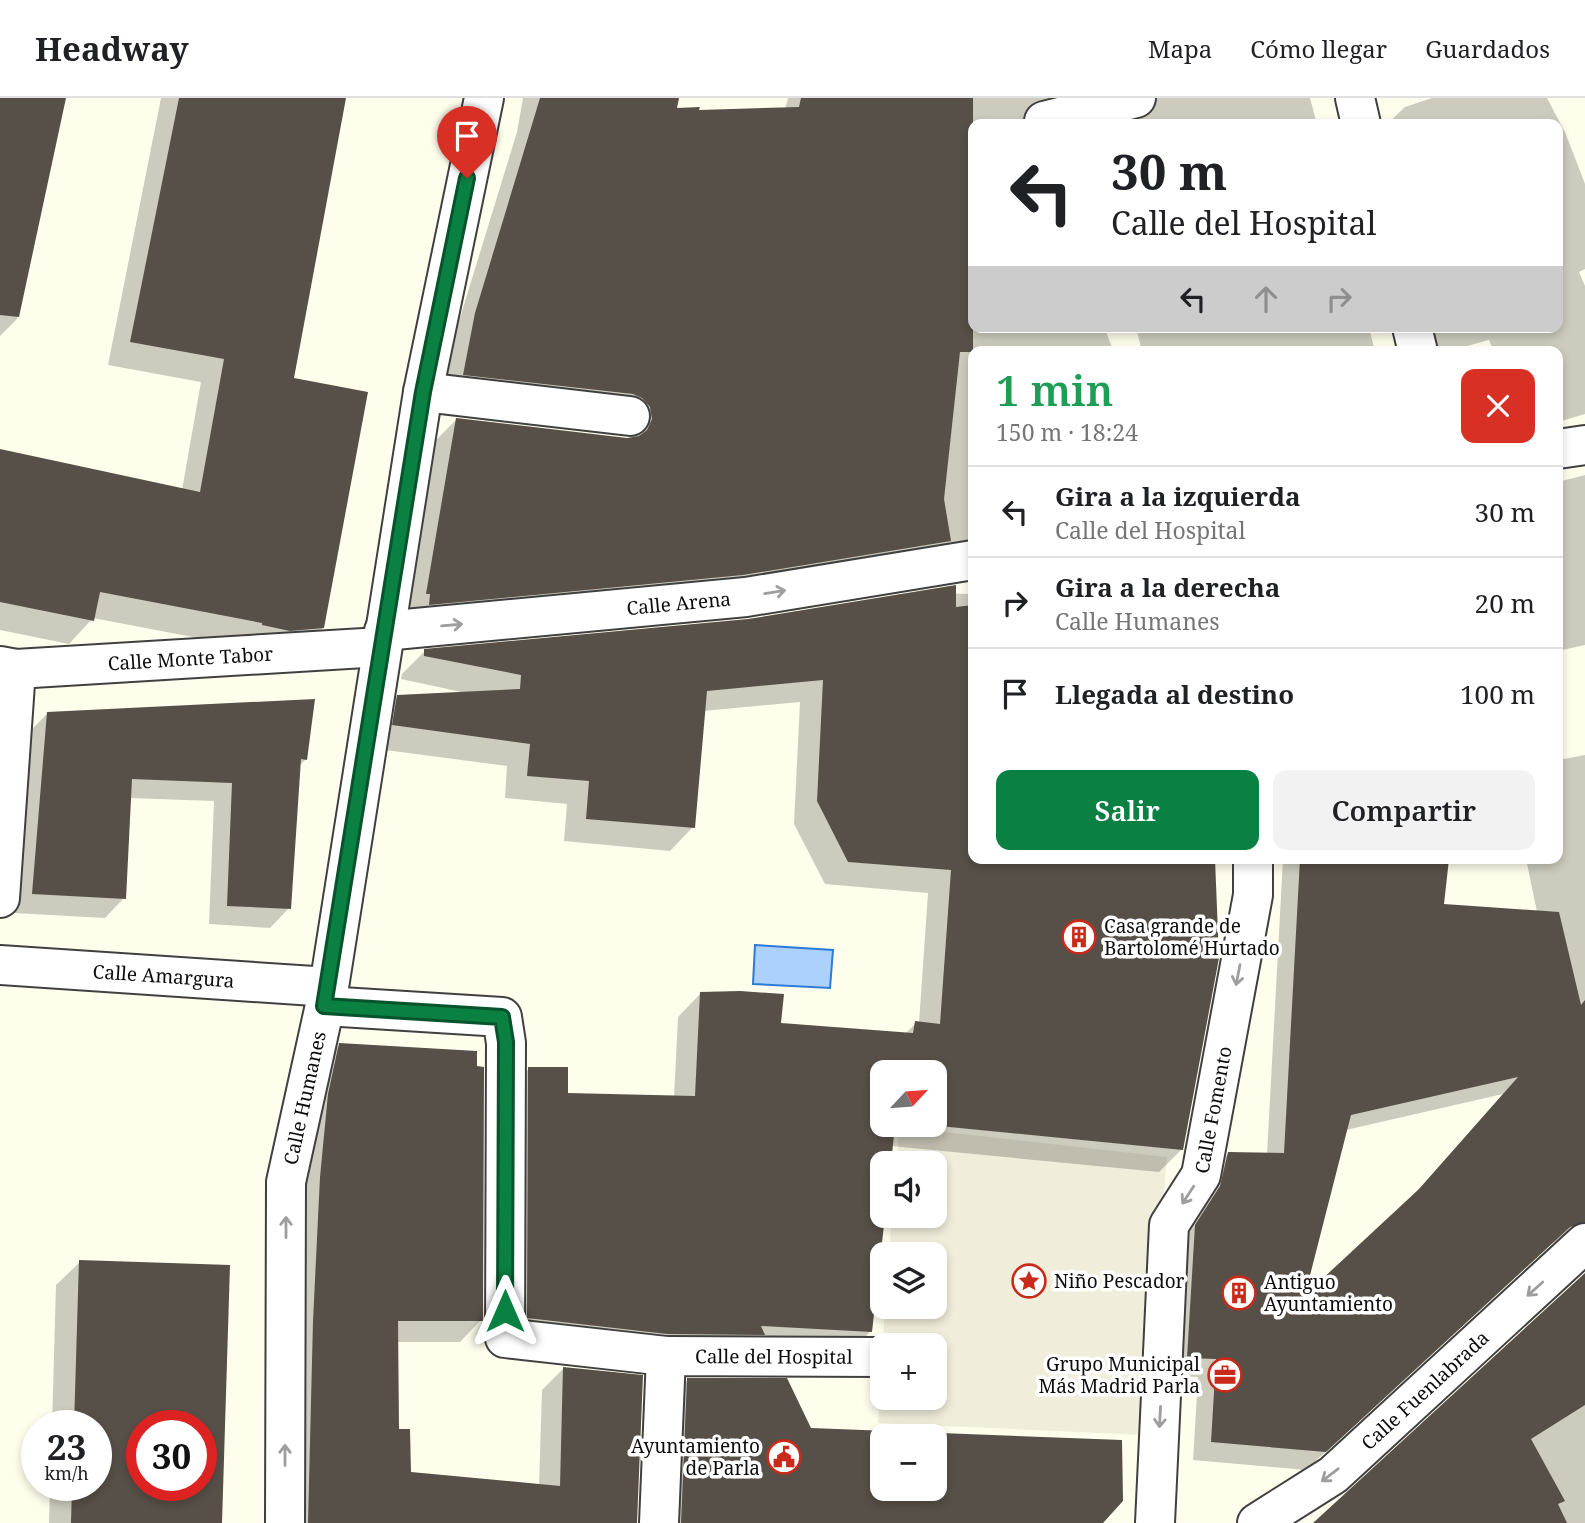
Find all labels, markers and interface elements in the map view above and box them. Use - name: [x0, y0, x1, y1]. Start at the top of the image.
- text: Headway: [35, 26, 189, 71]
- text: Mapa: [1148, 32, 1212, 65]
- text: Cómo llegar: [1250, 32, 1387, 65]
- text: Guardados: [1425, 32, 1550, 65]
- pin: [437, 106, 497, 178]
- icon: arrive: [448, 117, 486, 155]
- text: 30 m: [1111, 138, 1227, 204]
- icon: left: [996, 147, 1087, 238]
- text: Calle del Hospital: [1111, 201, 1376, 244]
- icon: left: [1174, 280, 1212, 318]
- icon: ahead: [1247, 280, 1285, 318]
- icon: right: [1320, 280, 1358, 318]
- text: 1 min: [996, 361, 1113, 418]
- button: close: [1461, 369, 1535, 443]
- text: 150 m · 18:24: [996, 416, 1138, 448]
- text: Gira a la izquierda: [1055, 478, 1301, 514]
- icon: left: [996, 493, 1034, 531]
- text: 30 m: [1475, 494, 1535, 530]
- text: Calle del Hospital: [1055, 514, 1246, 546]
- text: Gira a la derecha: [1055, 569, 1280, 605]
- icon: right: [996, 584, 1034, 622]
- street label: Calle Arena: [625, 585, 732, 621]
- one-way arrow: [764, 585, 786, 598]
- text: 20 m: [1475, 585, 1535, 621]
- text: Calle Humanes: [1055, 605, 1220, 637]
- one-way arrow: [440, 618, 462, 631]
- street label: Calle Monte Tabor: [107, 641, 274, 676]
- icon: arrive: [996, 675, 1034, 713]
- text: Llegada al destino: [1055, 676, 1294, 712]
- text: 100 m: [1460, 676, 1535, 712]
- button: Salir: [996, 770, 1259, 850]
- button: Compartir: [1273, 770, 1535, 850]
- place label: Casa grande de Bartolomé Hurtado: [1104, 913, 1280, 961]
- building icon: Casa grande de Bartolomé Hurtado: [1060, 918, 1098, 956]
- street label: Calle Amargura: [92, 958, 235, 994]
- one-way arrow: [1231, 963, 1245, 986]
- street label: Calle Humanes: [277, 1029, 332, 1167]
- street label: Calle Fomento: [1189, 1044, 1238, 1175]
- north arrow: [870, 1060, 947, 1138]
- map controls: [870, 1060, 947, 1501]
- button: sound: [870, 1151, 947, 1228]
- one-way arrow: [1180, 1185, 1194, 1205]
- one-way arrow: [279, 1216, 293, 1239]
- button: layers: [870, 1242, 947, 1319]
- place icon: Niño Pescador: [1010, 1262, 1048, 1300]
- place label: Niño Pescador: [1054, 1268, 1185, 1294]
- place label: Antiguo Ayuntamiento: [1264, 1269, 1393, 1317]
- position arrow: [468, 1274, 542, 1348]
- building icon: Antiguo Ayuntamiento: [1220, 1274, 1258, 1312]
- one-way arrow: [1527, 1281, 1544, 1298]
- street label: Calle Fuenlabrada: [1356, 1325, 1495, 1456]
- button: +: [870, 1333, 947, 1410]
- street label: Calle del Hospital: [695, 1343, 853, 1370]
- place label: Grupo Municipal Más Madrid Parla: [1038, 1351, 1200, 1399]
- office icon: Grupo Municipal Más Madrid Parla: [1206, 1356, 1244, 1394]
- one-way arrow: [1154, 1405, 1167, 1428]
- speed limit sign: 30: [126, 1410, 217, 1501]
- text: 23: [47, 1423, 86, 1470]
- button: −: [870, 1424, 947, 1501]
- place label: Ayuntamiento de Parla: [631, 1433, 760, 1481]
- public building icon: Ayuntamiento de Parla: [765, 1438, 803, 1476]
- one-way arrow: [278, 1444, 292, 1467]
- text: km/h: [44, 1461, 89, 1485]
- one-way arrow: [1321, 1468, 1340, 1483]

